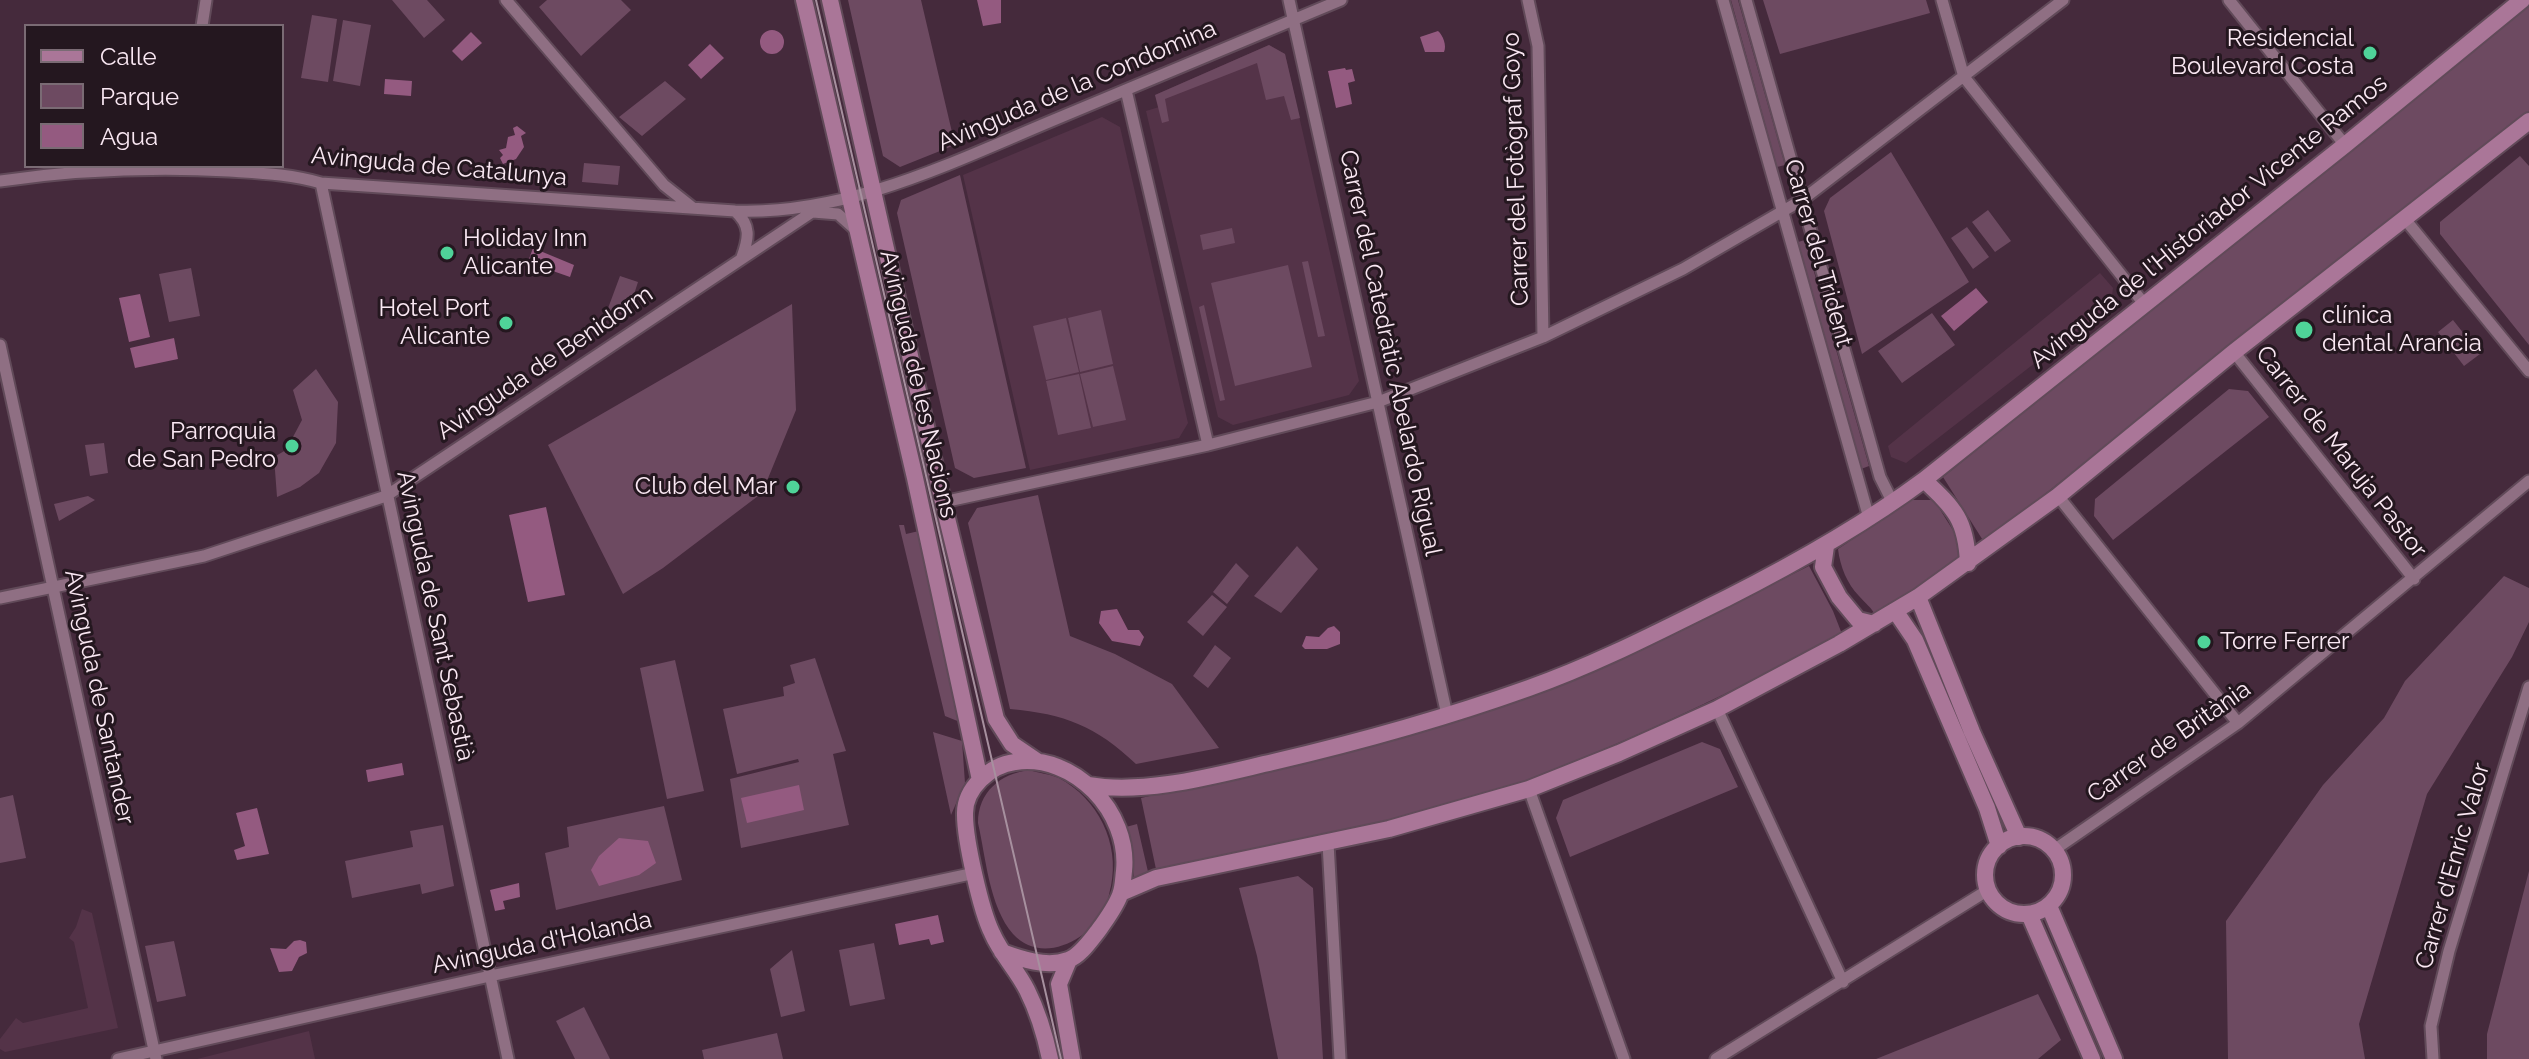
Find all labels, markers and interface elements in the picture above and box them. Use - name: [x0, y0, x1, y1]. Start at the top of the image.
- street label: Avinguda de la Condomina: [933, 14, 1221, 158]
- legend: [24, 24, 284, 168]
- place label: Residencial Boulevard Costa: [2171, 25, 2354, 81]
- street label: Carrer del Fotògraf Goyo: [1497, 32, 1535, 306]
- text: Calle: [100, 42, 157, 71]
- marker: Residencial Boulevard Costa: [2361, 44, 2379, 62]
- street label: Avinguda de l'Historiador Vicente Ramos: [2025, 69, 2393, 375]
- text: Parque: [100, 82, 179, 111]
- text: Agua: [100, 122, 158, 151]
- street label: Avinguda de Catalunya: [310, 141, 568, 193]
- street label: Carrer del Catedràtic Abelardo Rigual: [1333, 147, 1447, 559]
- street label: Carrer del Trident: [1778, 156, 1858, 350]
- place label: Holiday Inn Alicante: [463, 225, 587, 281]
- marker: Holiday Inn Alicante: [438, 244, 456, 262]
- street label: Avinguda de les Nacions: [873, 247, 963, 521]
- street label: Avinguda de Benidorm: [431, 280, 659, 446]
- place label: Hotel Port Alicante: [378, 295, 490, 351]
- place label: clínica dental Arancia: [2322, 302, 2482, 358]
- marker: Hotel Port Alicante: [497, 314, 515, 332]
- marker: clínica dental Arancia: [2293, 319, 2315, 341]
- street label: Carrer de Maruja Pastor: [2249, 340, 2433, 564]
- place label: Parroquia de San Pedro: [127, 418, 276, 474]
- marker: Parroquia de San Pedro: [283, 437, 301, 455]
- street label: Avinguda de Sant Sebastià: [390, 468, 480, 764]
- place label: Club del Mar: [635, 473, 777, 501]
- marker: Club del Mar: [784, 478, 802, 496]
- street label: Avinguda de Santander: [58, 567, 140, 827]
- place label: Torre Ferrer: [2220, 628, 2349, 656]
- marker: Torre Ferrer: [2195, 633, 2213, 651]
- street label: Carrer de Britània: [2082, 675, 2256, 809]
- street label: Carrer d'Enric Valor: [2410, 760, 2496, 972]
- street label: Avinguda d'Holanda: [430, 906, 654, 980]

